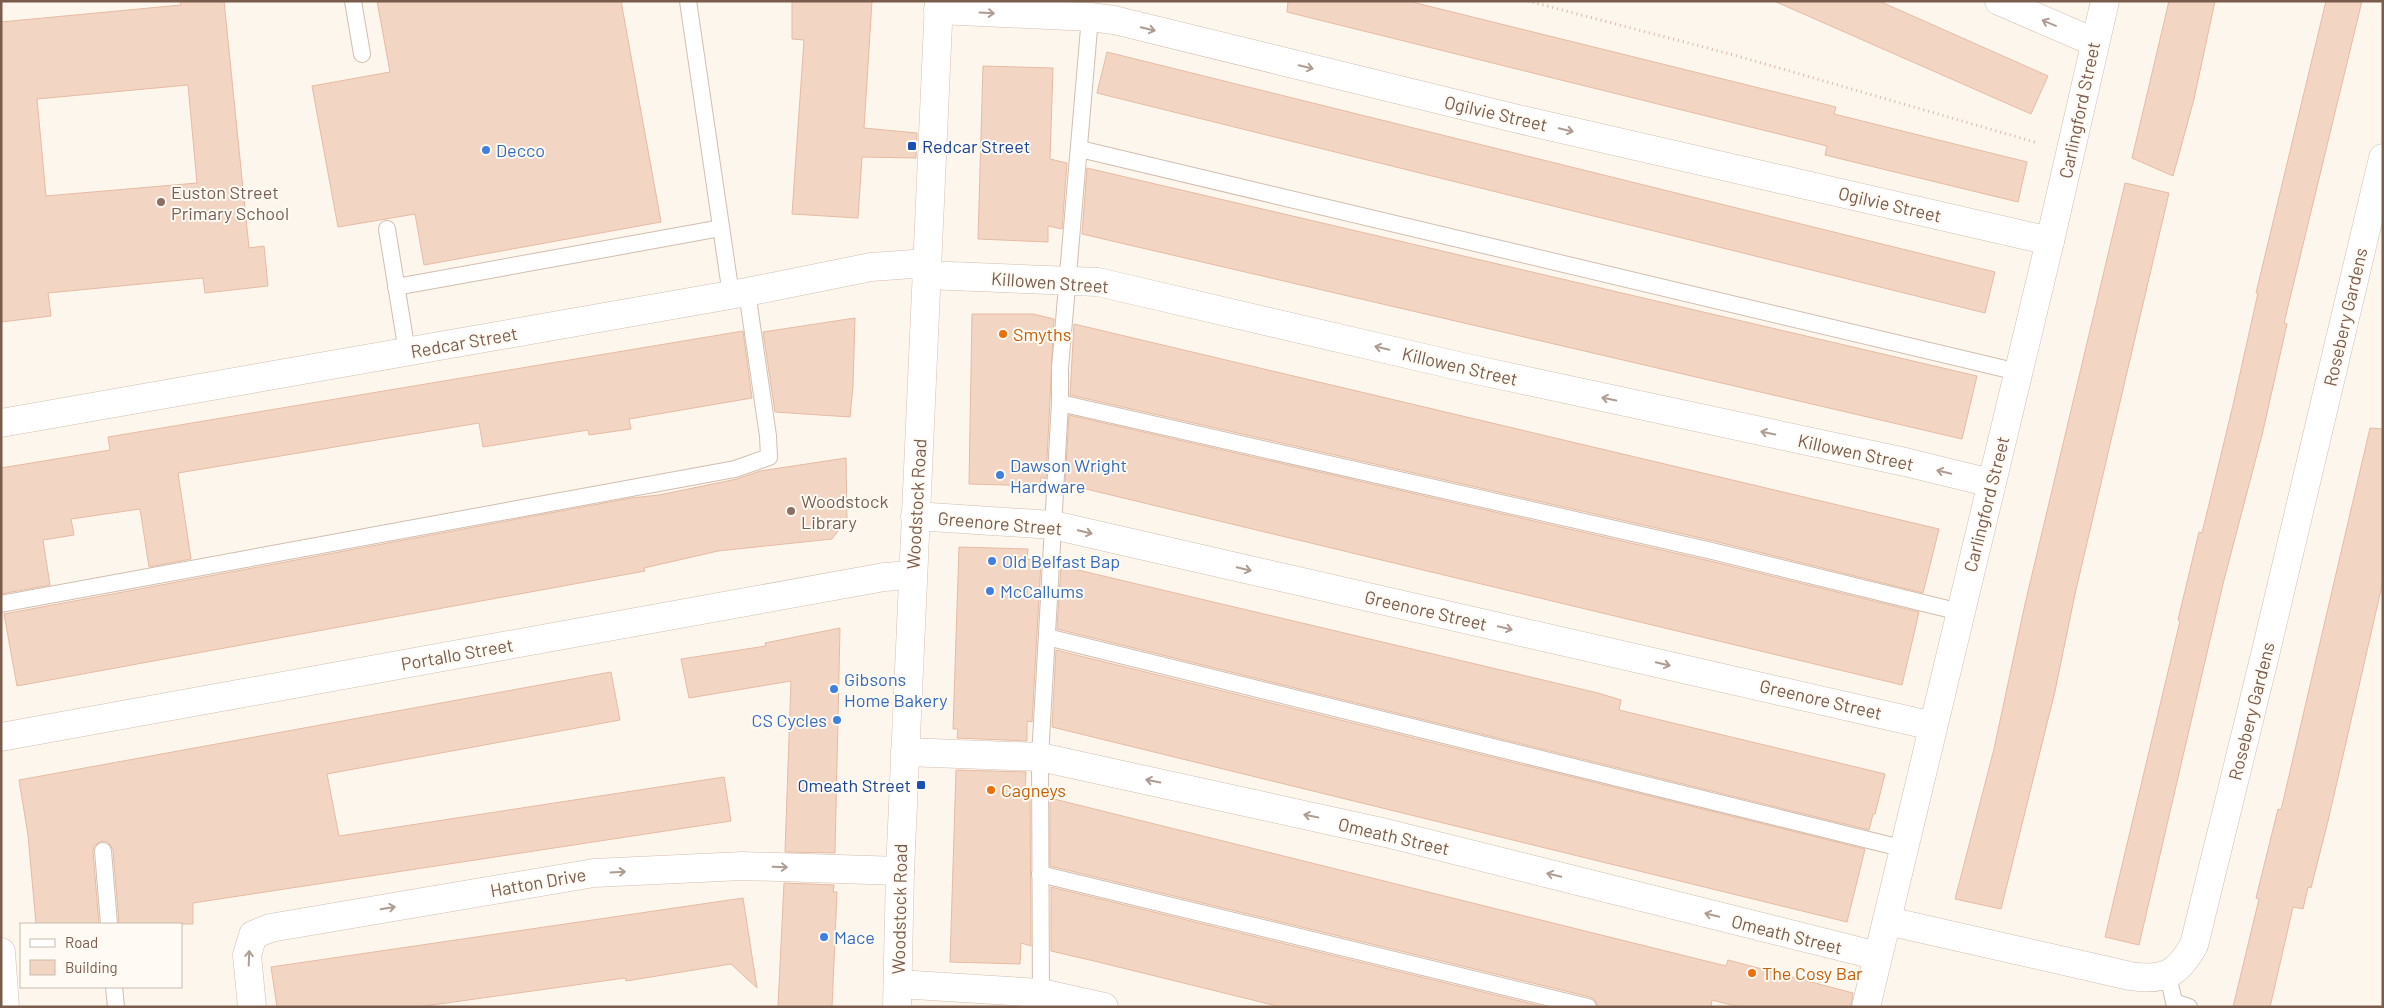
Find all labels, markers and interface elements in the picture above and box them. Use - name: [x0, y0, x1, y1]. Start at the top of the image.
- one-way arrow: [979, 8, 995, 17]
- one-way arrow: [2042, 17, 2057, 27]
- one-way arrow: [1139, 25, 1155, 34]
- street label: Carlingford Street: [2054, 40, 2104, 180]
- one-way arrow: [1297, 63, 1313, 72]
- street label: Ogilvie Street: [1442, 90, 1550, 136]
- one-way arrow: [1557, 126, 1573, 135]
- place label: Redcar Street: [922, 135, 1030, 157]
- place label: Decco: [496, 139, 545, 161]
- marker: Redcar Street: [906, 140, 918, 152]
- marker: Decco: [480, 144, 492, 156]
- place label: Euston Street Primary School: [171, 181, 289, 224]
- street label: Ogilvie Street: [1836, 181, 1944, 227]
- marker: Euston Street Primary School: [155, 196, 167, 208]
- street label: Rosebery Gardens: [2318, 246, 2372, 388]
- street label: Killowen Street: [990, 267, 1110, 297]
- street label: Redcar Street: [409, 322, 519, 362]
- place label: Smyths: [1013, 323, 1071, 345]
- marker: Smyths: [997, 328, 1009, 340]
- street label: Killowen Street: [1400, 342, 1520, 390]
- one-way arrow: [1375, 343, 1391, 352]
- one-way arrow: [1602, 393, 1618, 403]
- one-way arrow: [1761, 428, 1777, 437]
- street label: Killowen Street: [1796, 429, 1916, 475]
- street label: Carlingford Street: [1959, 434, 2013, 574]
- street label: Woodstock Road: [902, 438, 930, 570]
- place label: Dawson Wright Hardware: [1010, 454, 1127, 497]
- one-way arrow: [1936, 467, 1952, 476]
- marker: Dawson Wright Hardware: [994, 469, 1006, 481]
- place label: Woodstock Library: [801, 490, 888, 533]
- marker: Woodstock Library: [785, 505, 797, 517]
- street label: Greenore Street: [937, 507, 1063, 539]
- one-way arrow: [1077, 528, 1093, 537]
- place label: Old Belfast Bap: [1002, 550, 1120, 572]
- marker: Old Belfast Bap: [986, 555, 998, 567]
- one-way arrow: [1235, 565, 1251, 574]
- place label: McCallums: [1000, 580, 1084, 602]
- marker: McCallums: [984, 585, 996, 597]
- street label: Greenore Street: [1363, 585, 1489, 635]
- one-way arrow: [1496, 624, 1512, 633]
- street label: Portallo Street: [399, 633, 515, 675]
- street label: Rosebery Gardens: [2223, 640, 2279, 782]
- one-way arrow: [1655, 659, 1671, 669]
- place label: Gibsons Home Bakery: [844, 668, 948, 711]
- street label: Greenore Street: [1758, 674, 1884, 724]
- marker: Gibsons Home Bakery: [828, 683, 840, 695]
- place label: CS Cycles: [751, 709, 827, 731]
- marker: CS Cycles: [831, 714, 843, 726]
- place label: Omeath Street: [797, 774, 911, 796]
- one-way arrow: [1145, 776, 1161, 786]
- marker: Omeath Street: [915, 779, 927, 791]
- place label: Cagneys: [1001, 779, 1066, 801]
- marker: Cagneys: [985, 784, 997, 796]
- one-way arrow: [1304, 811, 1320, 821]
- street label: Omeath Street: [1336, 813, 1452, 859]
- street label: Woodstock Road: [887, 843, 911, 975]
- one-way arrow: [772, 862, 788, 872]
- street label: Hatton Drive: [488, 863, 588, 901]
- one-way arrow: [610, 867, 626, 876]
- one-way arrow: [1547, 870, 1563, 879]
- one-way arrow: [380, 902, 396, 912]
- one-way arrow: [1704, 910, 1720, 919]
- street label: Omeath Street: [1729, 910, 1845, 958]
- legend: [20, 923, 182, 988]
- place label: Mace: [834, 926, 875, 948]
- marker: Mace: [818, 931, 830, 943]
- text: Road: [65, 933, 98, 951]
- one-way arrow: [244, 951, 253, 967]
- text: Building: [65, 958, 118, 976]
- place label: The Cosy Bar: [1762, 962, 1863, 984]
- marker: The Cosy Bar: [1746, 967, 1758, 979]

